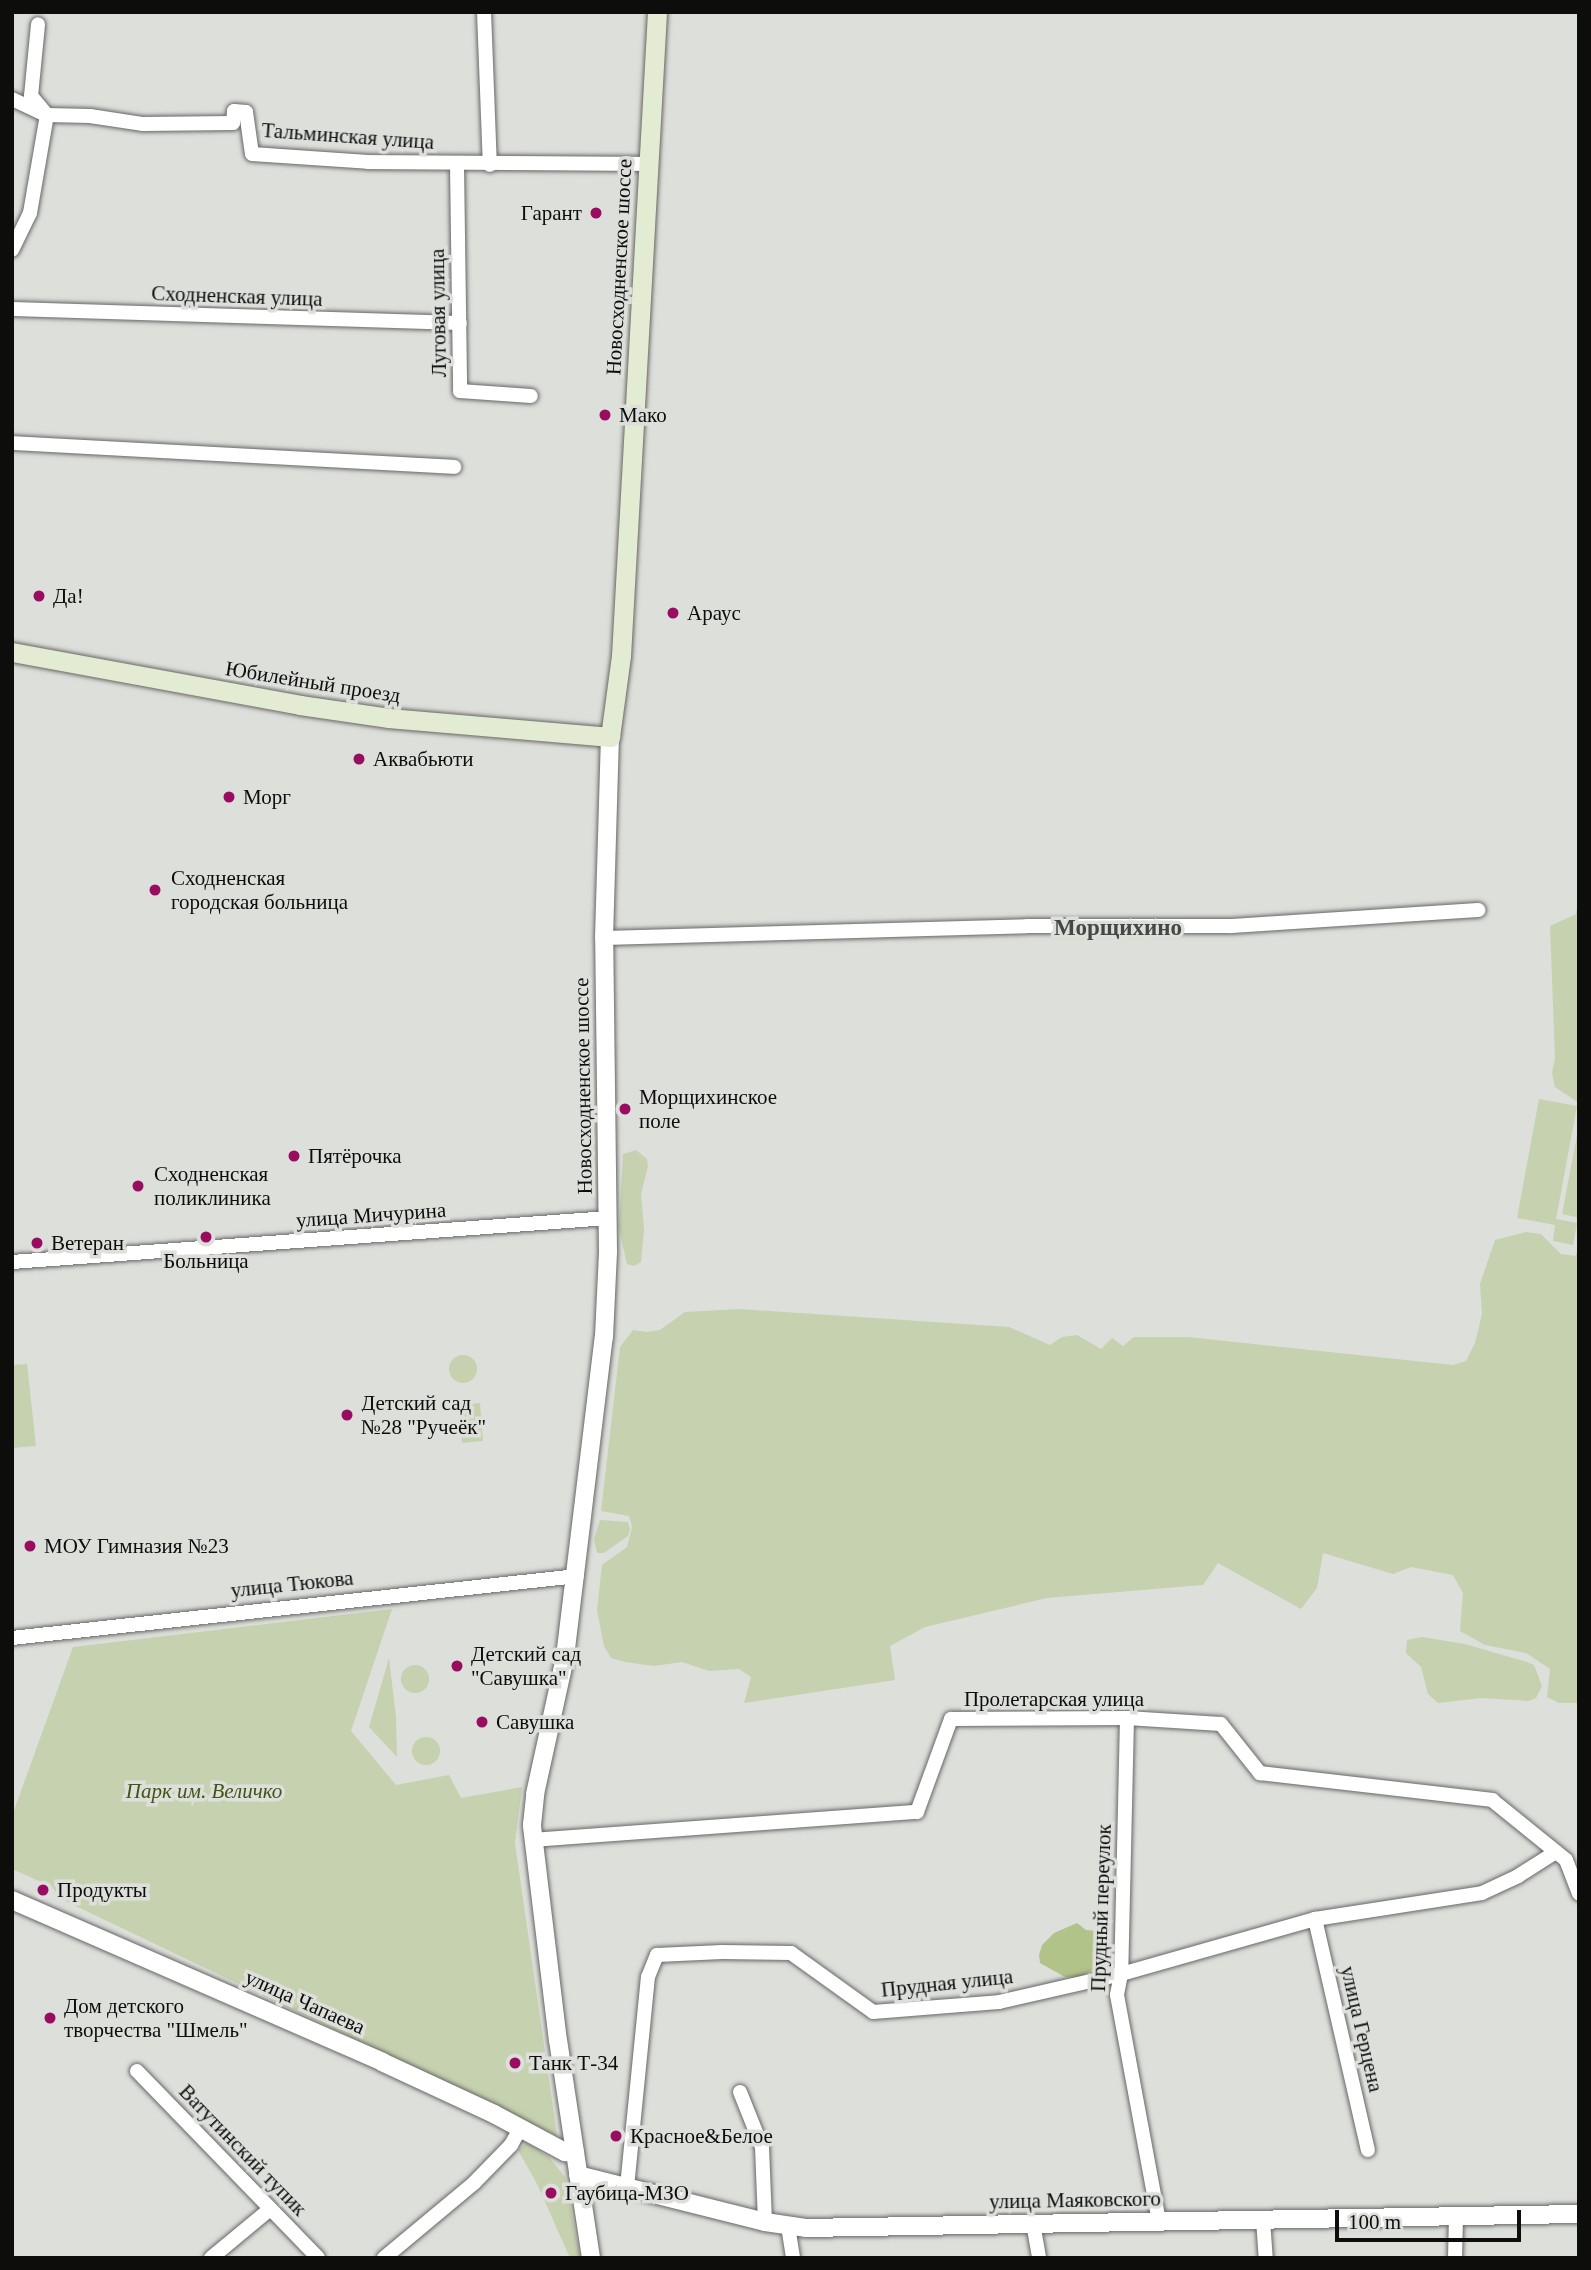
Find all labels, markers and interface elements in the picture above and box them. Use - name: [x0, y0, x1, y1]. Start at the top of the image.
- street label: Тальминская улица: [261, 117, 435, 155]
- street label: Новосходненское шоссе: [601, 158, 637, 376]
- place label: Гарант: [521, 200, 582, 226]
- marker: Гарант: [588, 205, 604, 221]
- street label: Луговая улица: [424, 249, 452, 377]
- street label: Сходненская улица: [151, 280, 323, 312]
- place label: Мако: [619, 402, 667, 428]
- marker: Мако: [597, 407, 613, 423]
- place label: Да!: [53, 583, 84, 609]
- marker: Да!: [31, 588, 47, 604]
- place label: Араус: [687, 600, 741, 626]
- marker: Араус: [665, 605, 681, 621]
- street label: Юбилейный проезд: [224, 656, 402, 708]
- place label: Аквабьюти: [373, 746, 473, 772]
- marker: Аквабьюти: [351, 751, 367, 767]
- place label: Морг: [243, 784, 291, 810]
- marker: Морг: [221, 789, 237, 805]
- place label: Сходненская городская больница: [171, 865, 348, 915]
- marker: Сходненская городская больница: [145, 880, 165, 900]
- district label: Морщихино: [1054, 914, 1182, 942]
- street label: Новосходненское шоссе: [569, 977, 597, 1195]
- place label: Морщихинское поле: [639, 1084, 777, 1134]
- marker: Морщихинское поле: [617, 1101, 633, 1117]
- place label: Пятёрочка: [308, 1143, 402, 1169]
- marker: Пятёрочка: [286, 1148, 302, 1164]
- place label: Сходненская поликлиника: [154, 1161, 271, 1211]
- marker: Сходненская поликлиника: [128, 1176, 148, 1196]
- street label: улица Мичурина: [295, 1197, 447, 1233]
- marker: Больница: [198, 1229, 214, 1245]
- place label: Ветеран: [51, 1230, 124, 1256]
- marker: Ветеран: [29, 1235, 45, 1251]
- place label: Больница: [163, 1248, 249, 1274]
- place label: Детский сад №28 "Ручеёк": [361, 1390, 486, 1440]
- marker: Детский сад №28 "Ручеёк": [339, 1407, 355, 1423]
- place label: МОУ Гимназия №23: [44, 1533, 229, 1559]
- marker: МОУ Гимназия №23: [22, 1538, 38, 1554]
- street label: улица Тюкова: [229, 1565, 355, 1603]
- place label: Детский сад "Савушка": [471, 1641, 581, 1691]
- marker: Детский сад "Савушка": [449, 1658, 465, 1674]
- street label: Пролетарская улица: [964, 1686, 1144, 1712]
- place label: Савушка: [496, 1709, 574, 1735]
- marker: Савушка: [474, 1714, 490, 1730]
- park label: Парк им. Величко: [126, 1778, 282, 1804]
- street label: Прудный переулок: [1085, 1824, 1117, 1992]
- place label: Продукты: [57, 1877, 147, 1903]
- marker: Продукты: [35, 1882, 51, 1898]
- street label: улица Чапаева: [241, 1964, 369, 2040]
- street label: Прудная улица: [880, 1964, 1014, 2002]
- street label: улица Герцена: [1335, 1964, 1389, 2094]
- place label: Дом детского творчества "Шмель": [64, 1993, 248, 2043]
- marker: Дом детского творчества "Шмель": [42, 2010, 58, 2026]
- place label: Танк Т-34: [529, 2050, 618, 2076]
- marker: Танк Т-34: [507, 2055, 523, 2071]
- street label: Ватутинский тупик: [174, 2079, 312, 2221]
- place label: Красное&Белое: [630, 2123, 773, 2149]
- marker: Красное&Белое: [608, 2128, 624, 2144]
- place label: Гаубица-МЗО: [565, 2180, 689, 2206]
- marker: Гаубица-МЗО: [543, 2185, 559, 2201]
- street label: улица Маяковского: [989, 2186, 1161, 2214]
- scale bar: [1339, 2196, 1524, 2240]
- text: 100 m: [1348, 2210, 1401, 2234]

